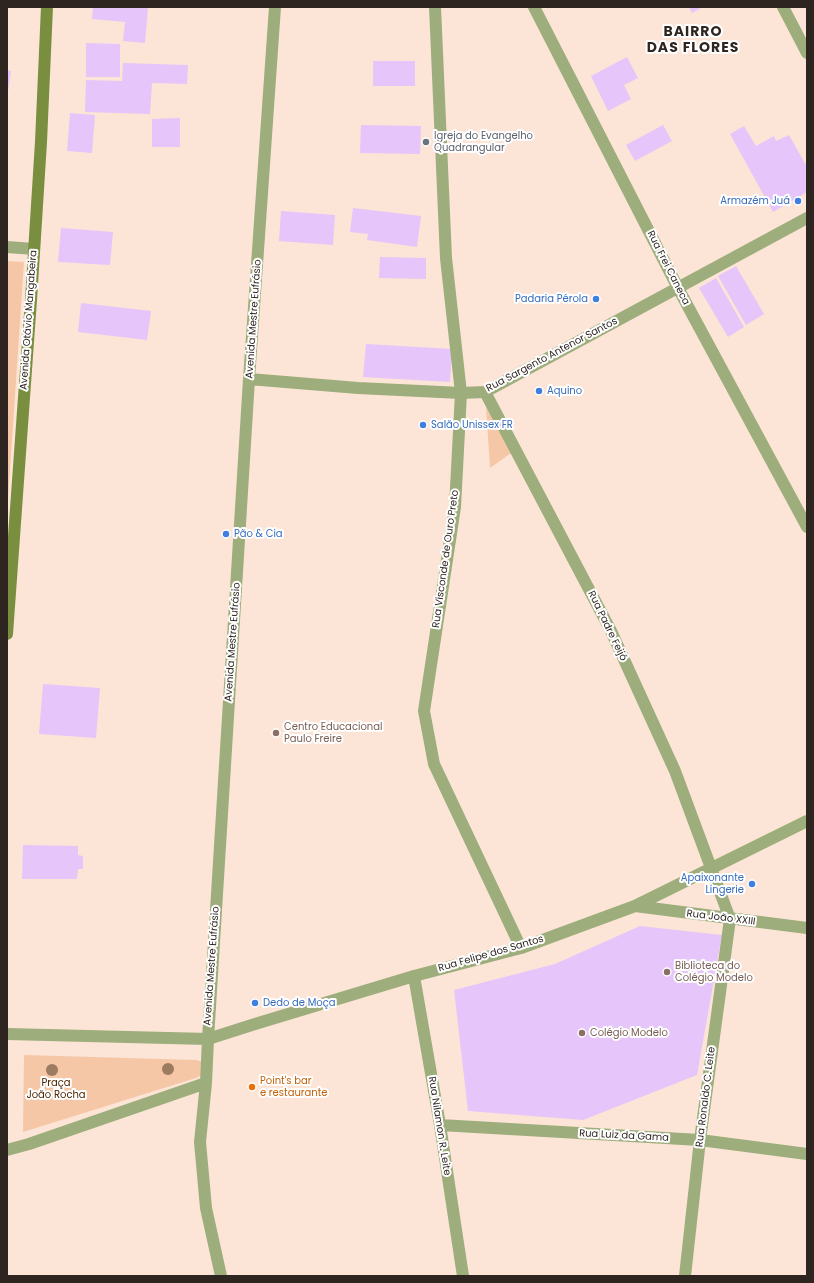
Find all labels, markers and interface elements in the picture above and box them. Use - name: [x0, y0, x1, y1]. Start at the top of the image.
- district label: BAIRRO DAS FLORES: [647, 24, 739, 56]
- place label: Igreja do Evangelho Quadrangular: [434, 130, 533, 154]
- marker: Igreja do Evangelho Quadrangular: [421, 137, 431, 147]
- place label: Armazém Juá: [720, 195, 790, 207]
- marker: Armazém Juá: [793, 196, 803, 206]
- street label: Rua Frei Caneca: [644, 229, 692, 307]
- street label: Avenida Otávio Mangabeira: [18, 250, 40, 390]
- street label: Avenida Mestre Eufrásio: [244, 259, 264, 379]
- place label: Padaria Pérola: [515, 293, 588, 305]
- marker: Padaria Pérola: [591, 294, 601, 304]
- street label: Rua Sargento Antenor Santos: [484, 315, 620, 395]
- place label: Aquino: [547, 385, 582, 397]
- marker: Aquino: [534, 386, 544, 396]
- place label: Salão Unissex FR: [431, 419, 513, 431]
- marker: Salão Unissex FR: [418, 420, 428, 430]
- street label: Rua Visconde de Ouro Preto: [430, 489, 462, 629]
- place label: Pão & Cia: [234, 528, 283, 540]
- marker: Pão & Cia: [221, 529, 231, 539]
- street label: Avenida Mestre Eufrásio: [223, 582, 243, 702]
- street label: Rua Padre Feijó: [585, 589, 629, 663]
- place label: Centro Educacional Paulo Freire: [284, 721, 382, 744]
- marker: Centro Educacional Paulo Freire: [271, 728, 281, 738]
- place label: Apaixonante Lingerie: [681, 872, 744, 896]
- marker: Apaixonante Lingerie: [747, 879, 757, 889]
- street label: Avenida Mestre Eufrásio: [202, 906, 222, 1026]
- street label: Rua João XXIII: [686, 908, 756, 928]
- street label: Rua Felipe dos Santos: [437, 933, 545, 975]
- place label: Biblioteca do Colégio Modelo: [675, 960, 753, 984]
- marker: Biblioteca do Colégio Modelo: [662, 967, 672, 977]
- place label: Dedo de Moça: [263, 997, 336, 1009]
- marker: Dedo de Moça: [250, 998, 260, 1008]
- place label: Colégio Modelo: [590, 1027, 668, 1039]
- marker: Colégio Modelo: [577, 1028, 587, 1038]
- street label: Rua Ronaldo C. Leite: [694, 1046, 718, 1148]
- place label: Point's bar e restaurante: [260, 1075, 328, 1098]
- street label: Rua Nilamon R. Leite: [425, 1076, 453, 1176]
- park label: Praça João Rocha: [26, 1077, 86, 1100]
- marker: Point's bar e restaurante: [247, 1082, 257, 1092]
- street label: Rua Luiz da Gama: [579, 1128, 669, 1144]

